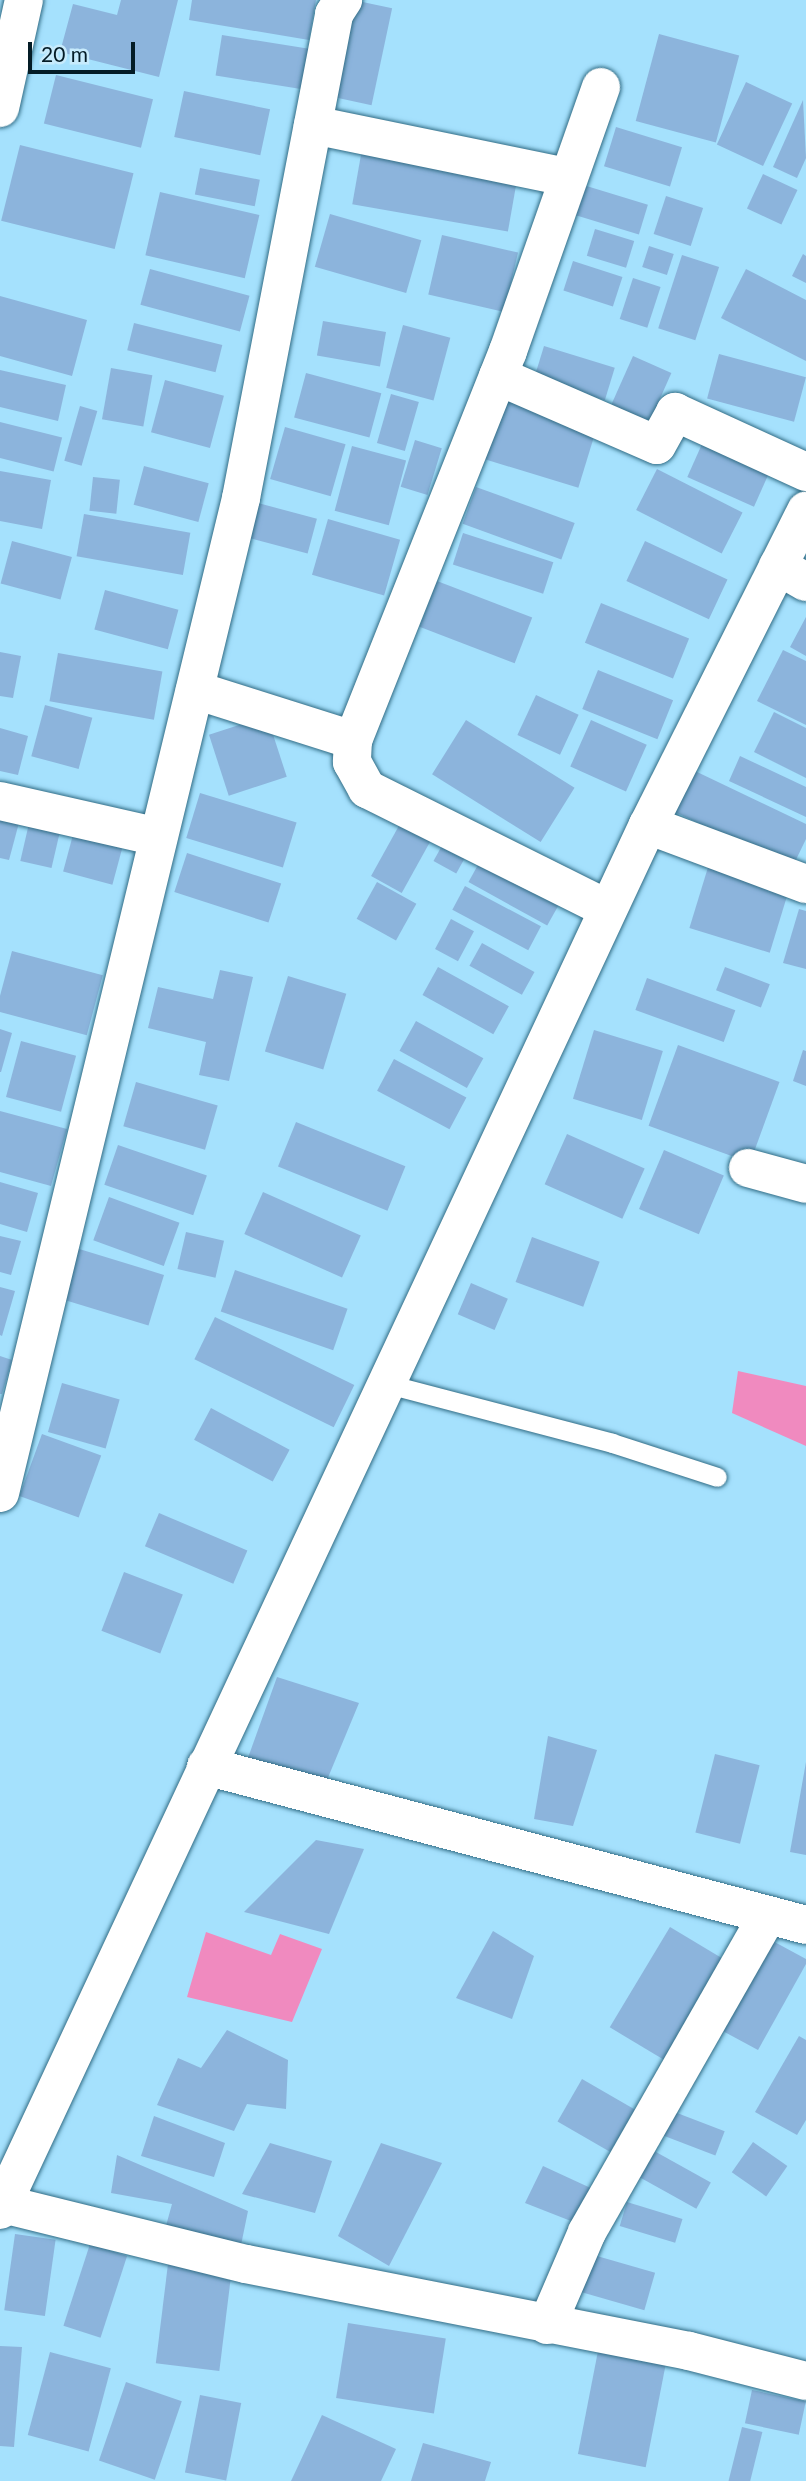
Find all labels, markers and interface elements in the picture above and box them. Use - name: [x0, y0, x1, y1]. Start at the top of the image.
- scale bar: [32, 28, 138, 72]
- text: 20 m: [41, 41, 88, 66]

